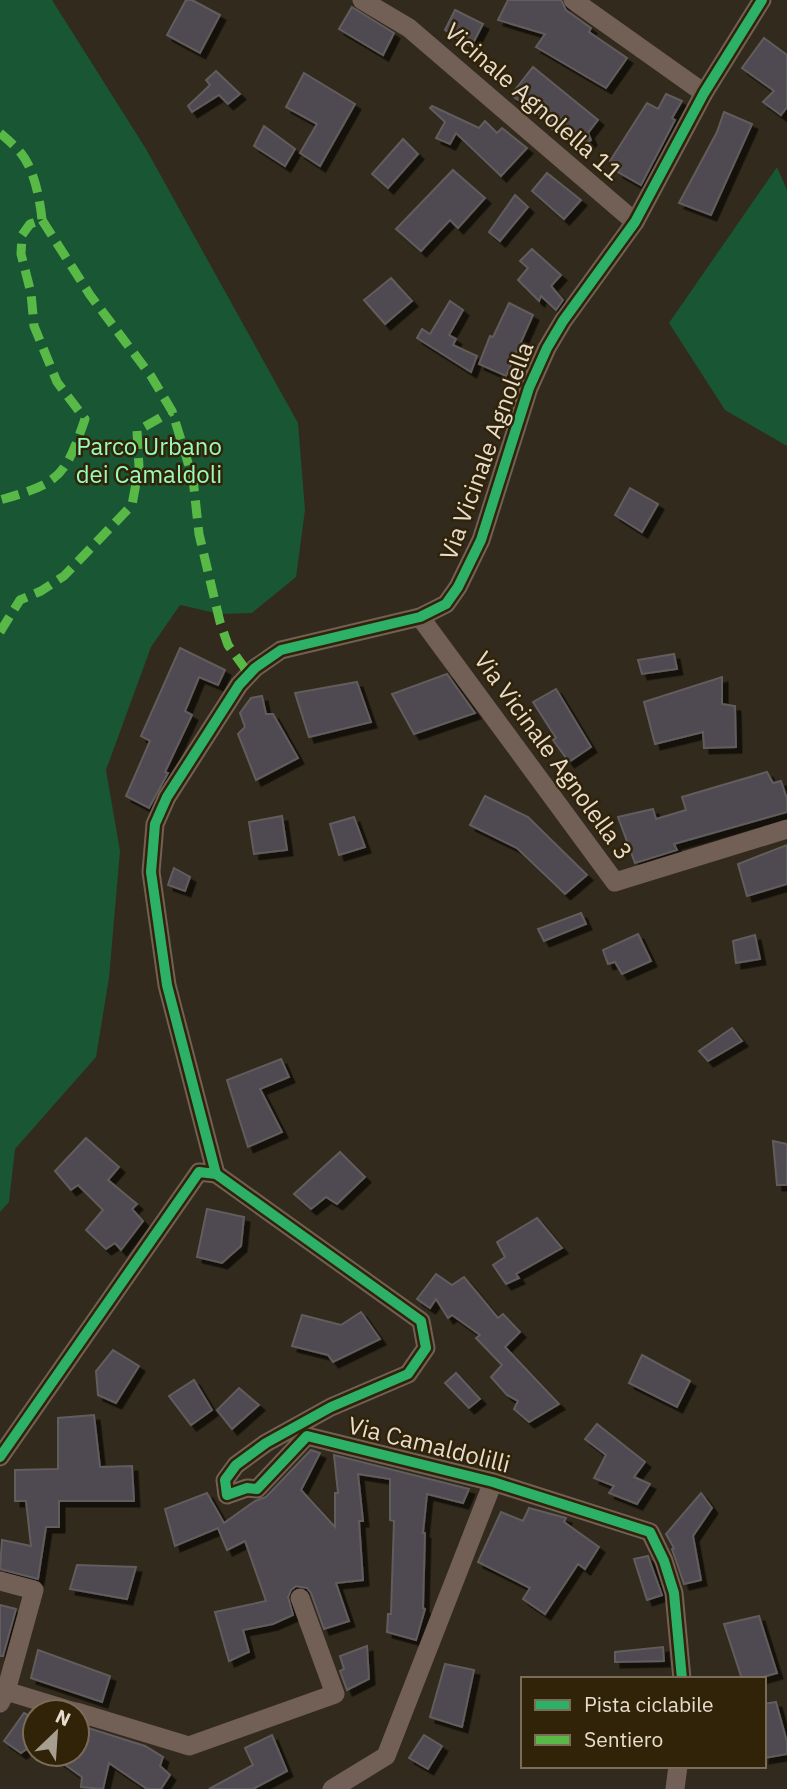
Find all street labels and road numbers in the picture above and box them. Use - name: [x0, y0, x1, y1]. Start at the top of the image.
- street label: Vicinale Agnolella 11: [438, 15, 629, 187]
- street label: Via Vicinale Agnolella: [432, 337, 541, 564]
- street label: Via Vicinale Agnolella 3: [467, 645, 640, 866]
- street label: Via Camaldolilli: [345, 1408, 514, 1480]

